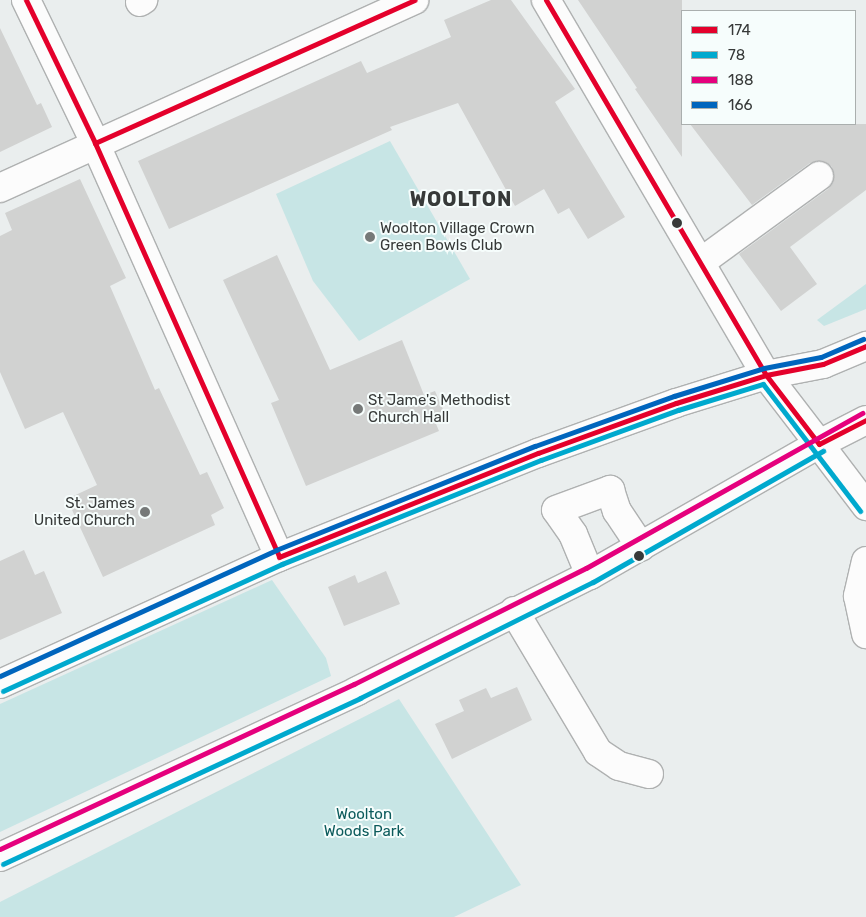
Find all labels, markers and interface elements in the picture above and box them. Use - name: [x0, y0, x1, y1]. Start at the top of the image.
- legend: [681, 10, 856, 125]
- text: 174: [728, 21, 751, 39]
- text: 78: [728, 46, 745, 64]
- text: 188: [728, 71, 754, 89]
- text: 166: [728, 96, 753, 114]
- district label: WOOLTON: [409, 187, 513, 211]
- unlabelled marker: [672, 218, 682, 228]
- place label: Woolton Village Crown Green Bowls Club: [380, 219, 535, 254]
- marker: Woolton Village Crown Green Bowls Club: [364, 231, 376, 243]
- place label: St Jame's Methodist Church Hall: [368, 391, 510, 426]
- marker: St Jame's Methodist Church Hall: [352, 403, 364, 415]
- place label: St. James United Church: [34, 494, 135, 529]
- marker: St. James United Church: [139, 506, 151, 518]
- unlabelled marker: [634, 551, 644, 561]
- park label: Woolton Woods Park: [324, 805, 404, 840]

